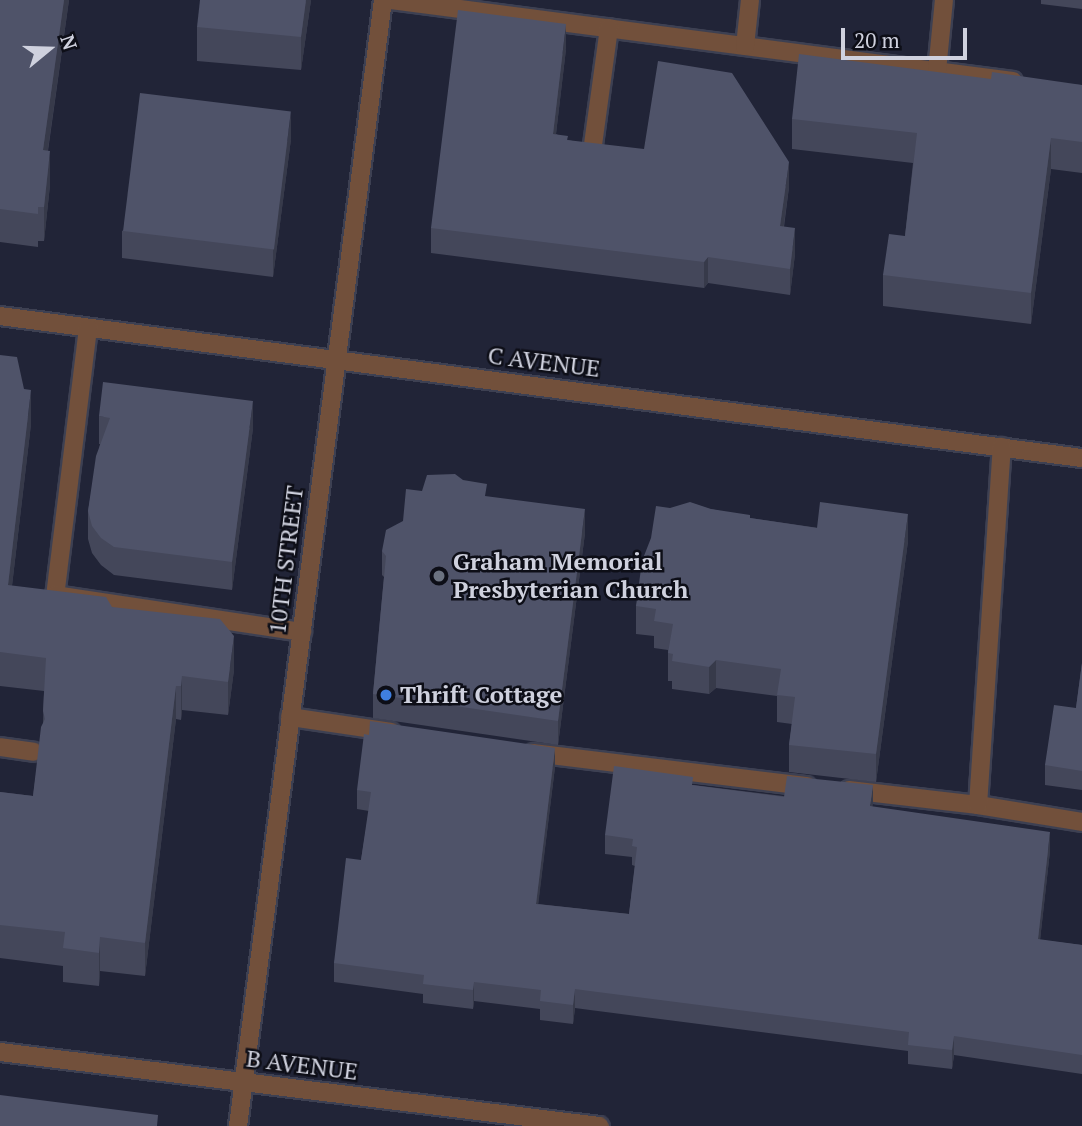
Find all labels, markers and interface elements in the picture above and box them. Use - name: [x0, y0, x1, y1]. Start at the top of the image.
- north arrow: [14, 14, 84, 84]
- scale bar: [844, 14, 970, 58]
- text: 20 m: [854, 26, 900, 54]
- text: N: [55, 31, 83, 53]
- street label: C AVENUE: [486, 341, 602, 383]
- street label: 10TH STREET: [263, 484, 309, 636]
- place label: Graham Memorial Presbyterian Church: [453, 548, 688, 604]
- marker: Graham Memorial Presbyterian Church: [431, 568, 447, 584]
- place label: Thrift Cottage: [400, 681, 563, 709]
- marker: Thrift Cottage: [378, 687, 394, 703]
- street label: B AVENUE: [244, 1044, 360, 1086]

